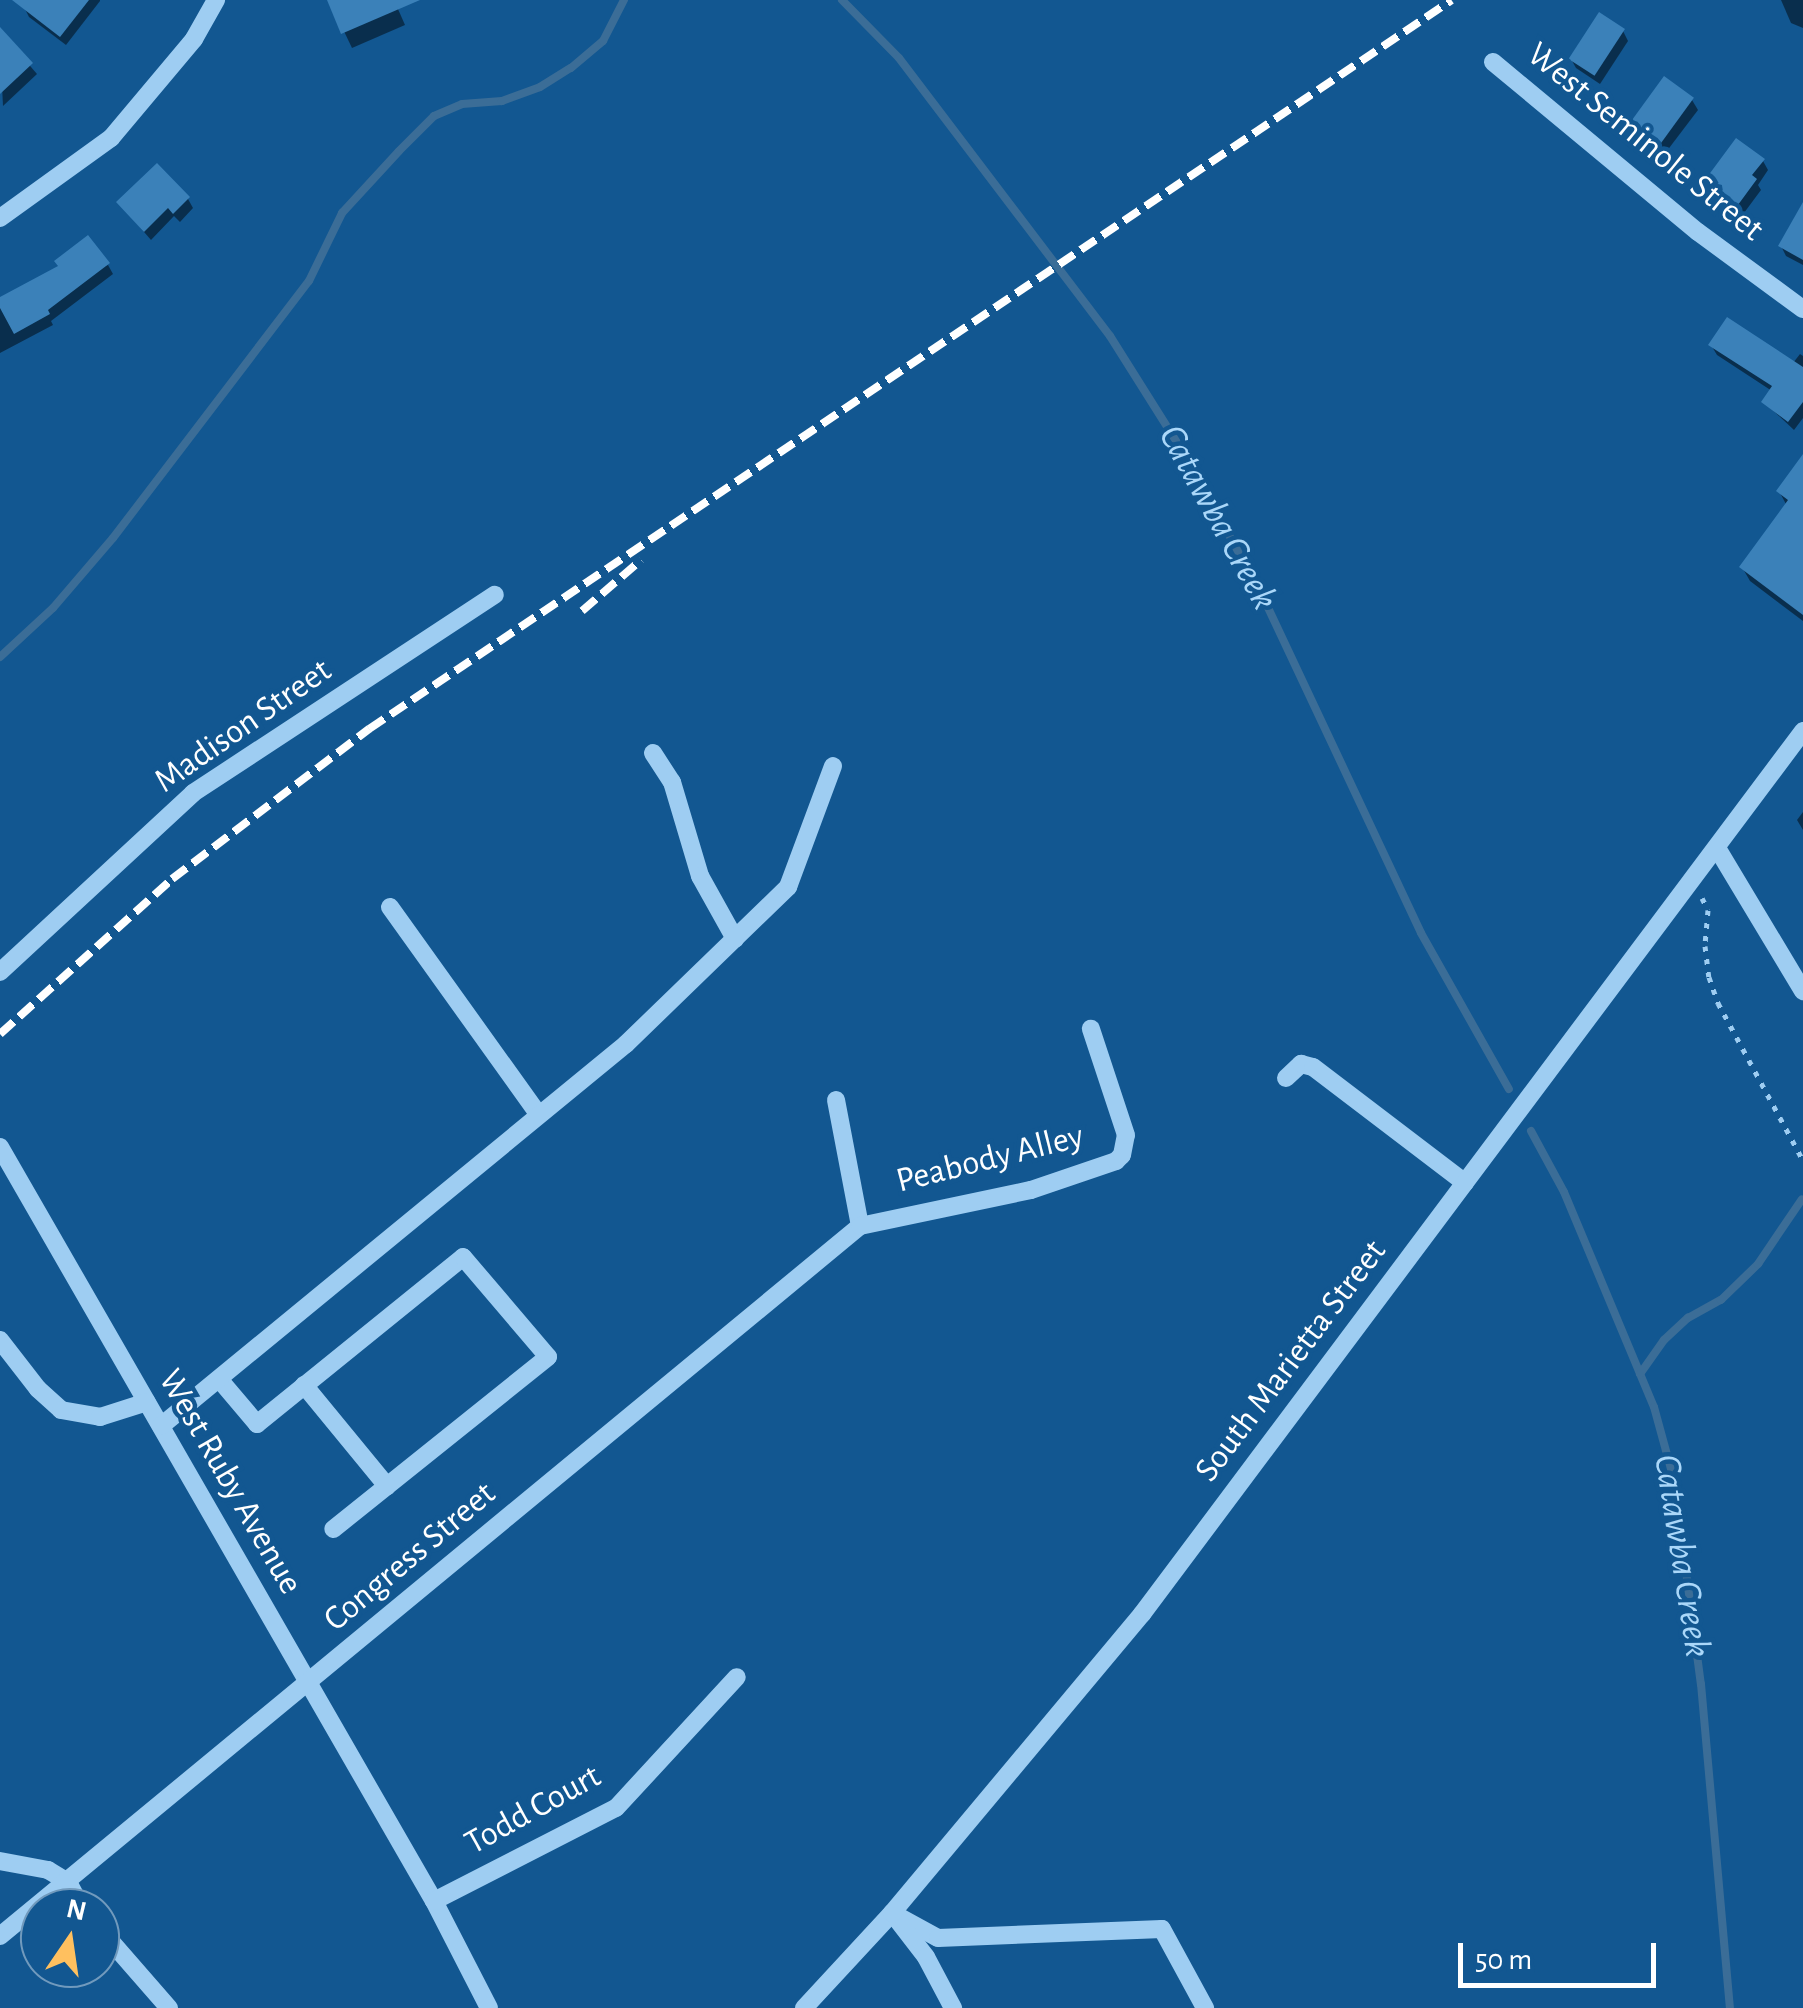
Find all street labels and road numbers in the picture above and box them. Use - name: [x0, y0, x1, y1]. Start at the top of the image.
- street label: West Seminole Street: [1518, 34, 1772, 250]
- street label: Madison Street: [147, 650, 339, 802]
- street label: Peabody Alley: [892, 1115, 1088, 1203]
- street label: South Marietta Street: [1186, 1232, 1396, 1490]
- street label: West Ruby Avenue: [149, 1362, 311, 1602]
- street label: Congress Street: [316, 1473, 504, 1641]
- street label: Todd Court: [458, 1756, 608, 1864]

